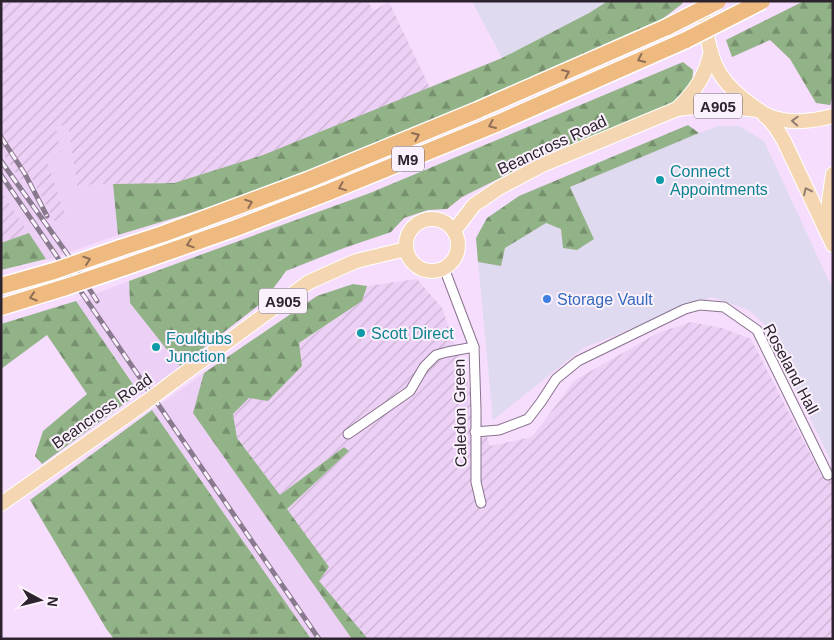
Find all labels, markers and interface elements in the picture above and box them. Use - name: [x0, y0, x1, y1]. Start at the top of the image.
- one-way arrow: [637, 53, 646, 64]
- one-way arrow: [561, 68, 570, 79]
- road number: A905: [694, 94, 742, 118]
- street label: Beancross Road: [495, 112, 609, 178]
- one-way arrow: [791, 115, 799, 126]
- one-way arrow: [488, 118, 497, 129]
- one-way arrow: [411, 131, 420, 142]
- road number: M9: [392, 146, 424, 172]
- place label: Connect Appointments: [670, 163, 768, 198]
- marker: Connect Appointments: [654, 174, 666, 186]
- one-way arrow: [338, 180, 347, 191]
- one-way arrow: [803, 187, 813, 196]
- one-way arrow: [244, 199, 253, 209]
- one-way arrow: [186, 238, 195, 248]
- one-way arrow: [82, 255, 91, 265]
- road number: A905: [259, 288, 307, 314]
- place label: Storage Vault: [557, 291, 653, 308]
- one-way arrow: [30, 292, 38, 302]
- marker: Storage Vault: [541, 293, 553, 305]
- street label: Roseland Hall: [760, 321, 822, 417]
- place label: Scott Direct: [371, 325, 454, 342]
- marker: Scott Direct: [355, 327, 367, 339]
- place label: Fouldubs Junction: [166, 330, 232, 365]
- marker: Fouldubs Junction: [150, 341, 162, 353]
- street label: Caledon Green: [451, 359, 469, 467]
- street label: Beancross Road: [49, 370, 155, 452]
- north arrow: [15, 575, 65, 625]
- text: N: [44, 596, 61, 608]

